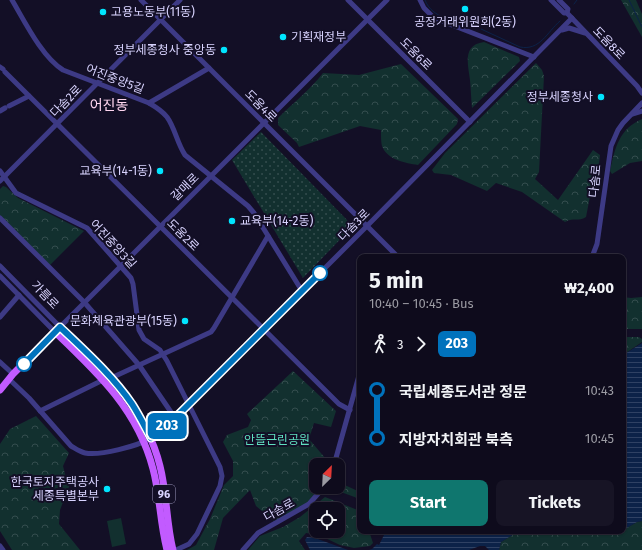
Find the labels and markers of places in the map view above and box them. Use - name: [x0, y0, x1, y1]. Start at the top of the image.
- marker: 공정거래위원회(2동): [460, 4, 470, 14]
- place label: 고용노동부(11동): [111, 5, 195, 19]
- marker: 고용노동부(11동): [98, 7, 108, 17]
- place label: 공정거래위원회(2동): [414, 15, 516, 29]
- place label: 기획재정부: [291, 30, 346, 44]
- marker: 기획재정부: [278, 32, 288, 42]
- place label: 정부세종청사 중앙동: [113, 43, 216, 57]
- marker: 정부세종청사 중앙동: [219, 45, 229, 55]
- place label: 정부세종청사: [527, 90, 593, 104]
- marker: 정부세종청사: [596, 92, 606, 102]
- place label: 교육부(14-1동): [80, 164, 152, 178]
- marker: 교육부(14-1동): [155, 166, 165, 176]
- place label: 교육부(14-2동): [240, 214, 313, 228]
- marker: 교육부(14-2동): [227, 216, 237, 226]
- unlabelled marker: [312, 265, 328, 281]
- place label: 문화체육관광부(15동): [70, 314, 177, 328]
- marker: 문화체육관광부(15동): [180, 316, 190, 326]
- unlabelled marker: [16, 356, 32, 372]
- place label: 한국토지주택공사 세종특별본부: [11, 475, 99, 503]
- marker: 한국토지주택공사 세종특별본부: [102, 484, 112, 494]

